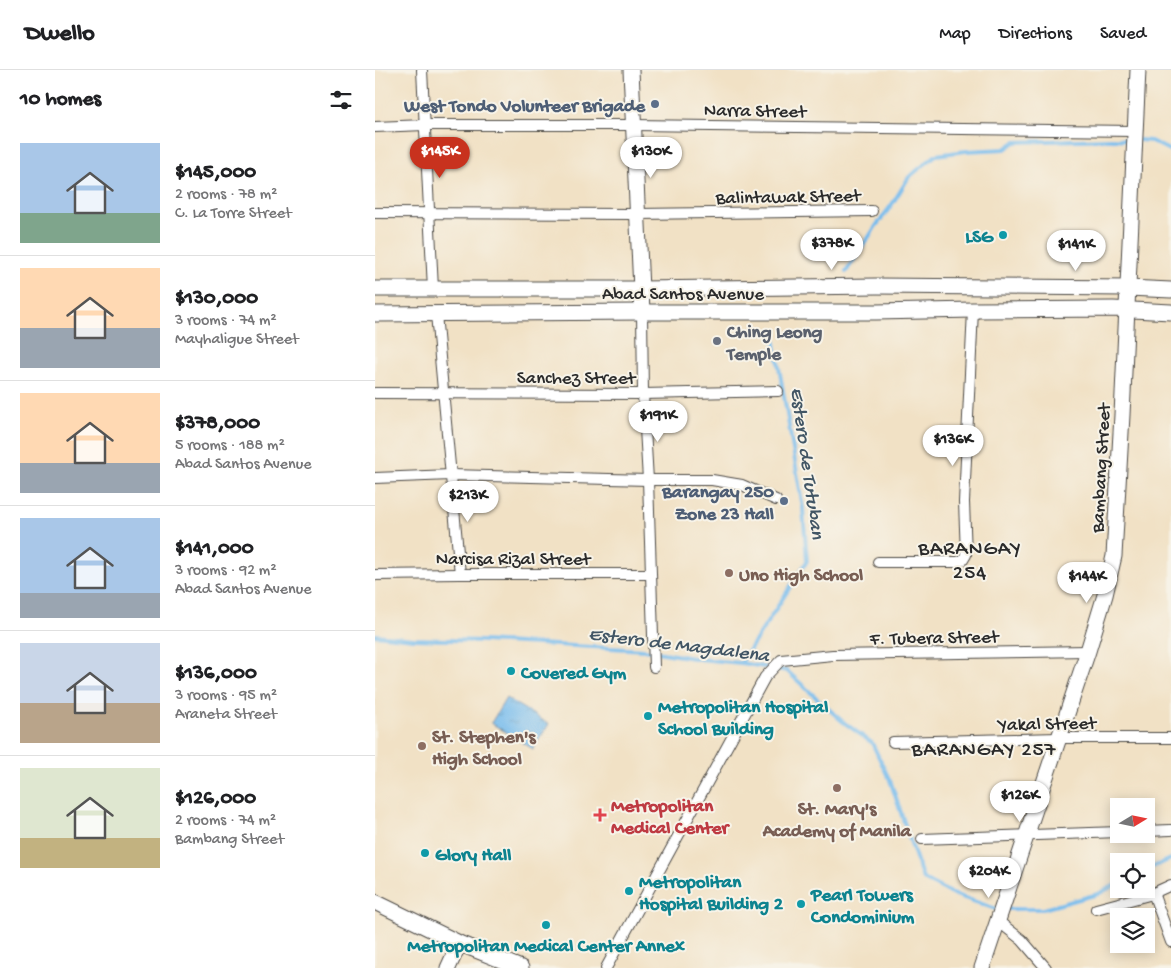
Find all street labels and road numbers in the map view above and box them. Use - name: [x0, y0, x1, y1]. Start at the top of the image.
- street label: Narra Street: [704, 100, 808, 125]
- street label: Balintawak Street: [714, 186, 863, 211]
- street label: Abad Santos Avenue: [602, 284, 764, 307]
- street label: Sanchez Street: [517, 368, 637, 391]
- street label: Bambang Street: [1088, 401, 1117, 534]
- street label: Narcisa Rizal Street: [436, 549, 593, 572]
- street label: F. Tubera Street: [869, 627, 1001, 652]
- street label: Yakal Street: [996, 713, 1098, 738]

